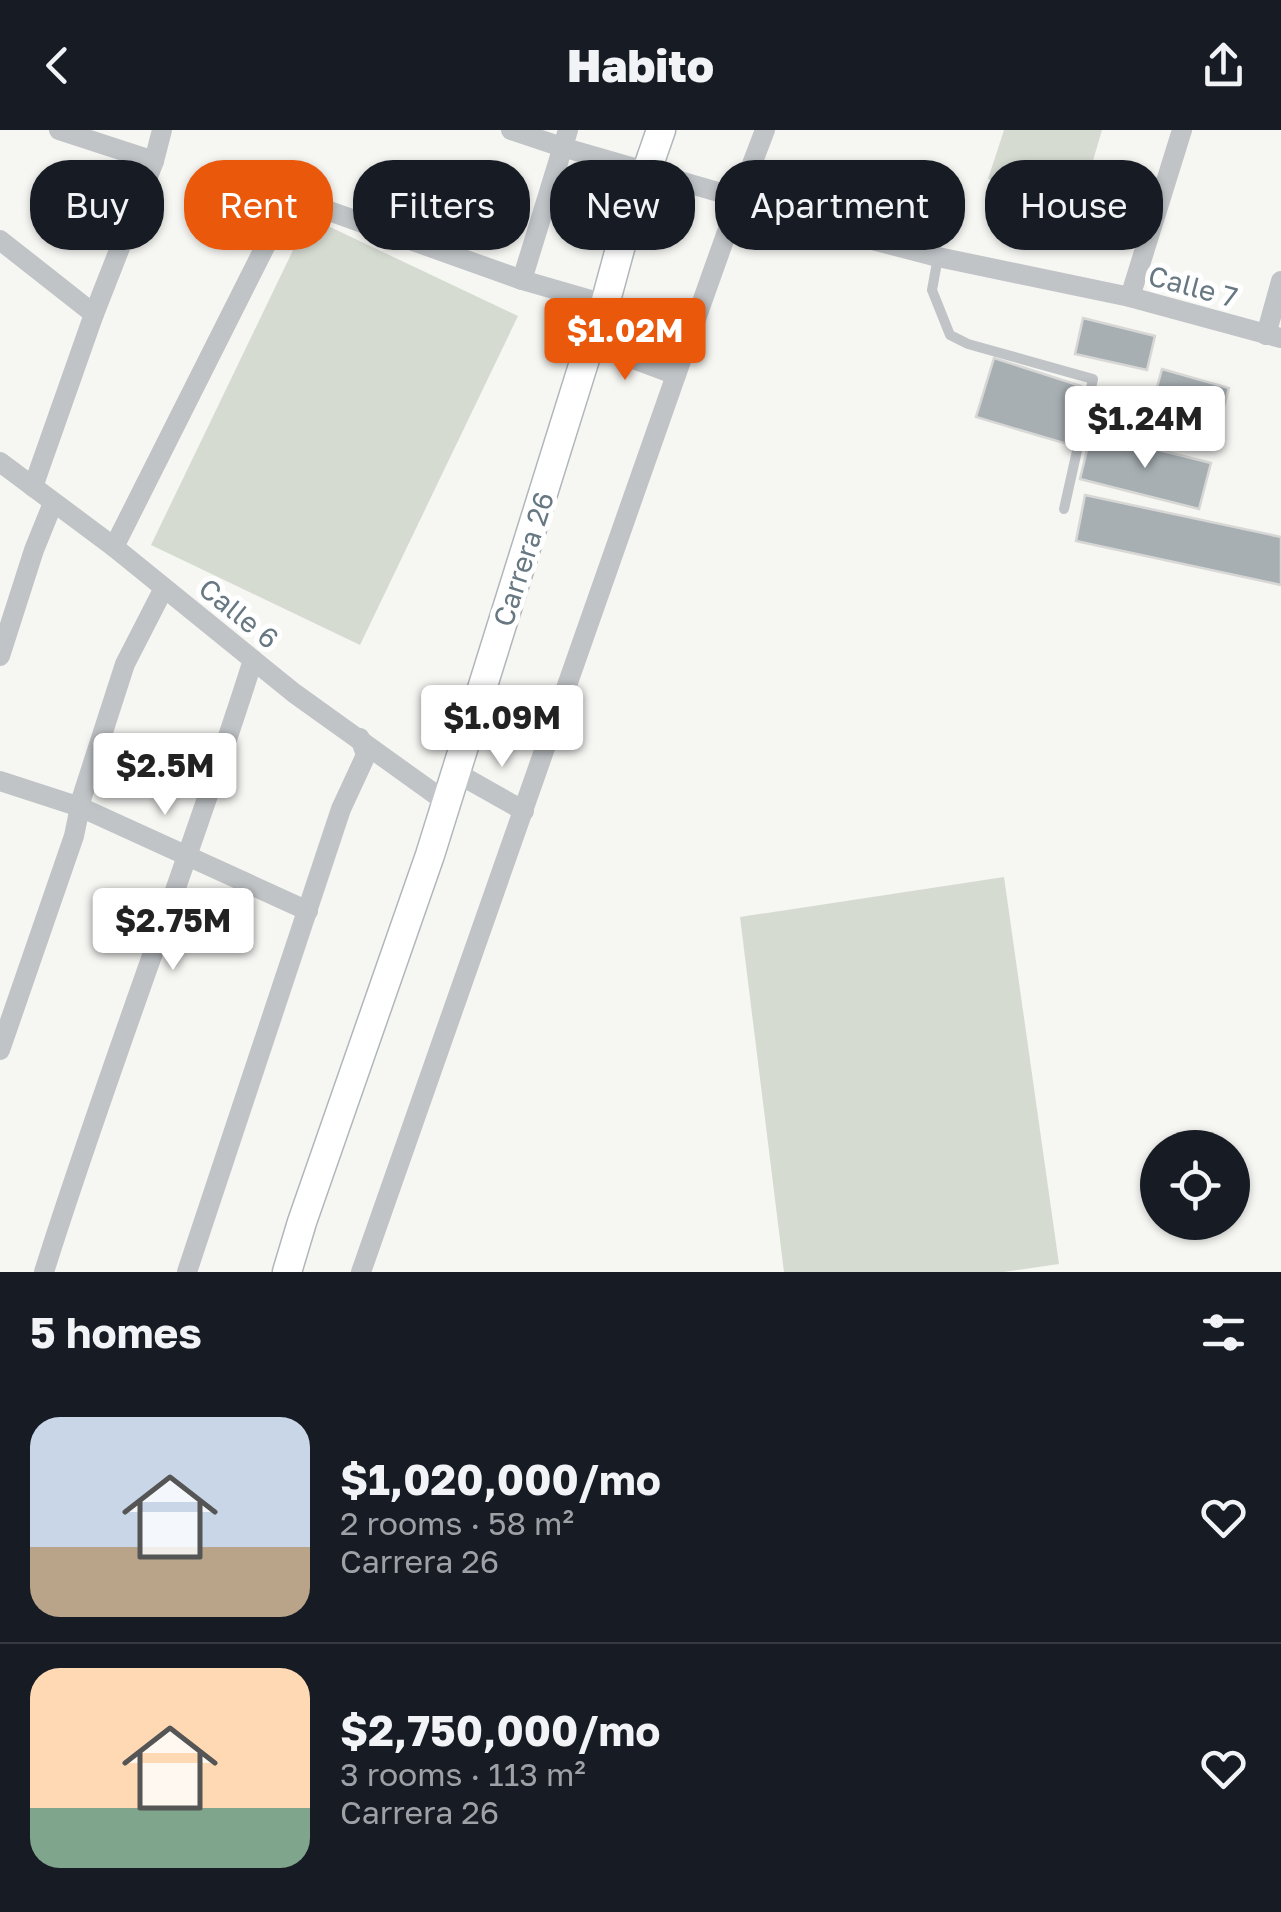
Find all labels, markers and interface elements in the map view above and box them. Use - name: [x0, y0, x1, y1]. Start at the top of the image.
- icon: back: [30, 38, 85, 93]
- text: Habito: [567, 38, 714, 92]
- icon: share: [1196, 38, 1251, 93]
- chip: Buy: [30, 160, 164, 250]
- chip: Rent: [184, 160, 333, 250]
- chip: Filters: [353, 160, 530, 250]
- chip: New: [550, 160, 695, 250]
- chip: Apartment: [715, 160, 965, 250]
- chip: House: [985, 160, 1163, 250]
- street label: Calle 7: [1145, 258, 1241, 314]
- pin: $1.02M: [544, 298, 706, 383]
- text: $1.02M: [567, 311, 683, 349]
- pin: $1.24M: [1064, 386, 1226, 471]
- text: $1.24M: [1087, 399, 1203, 437]
- street label: Carrera 26: [486, 488, 560, 630]
- street label: Calle 6: [193, 571, 285, 655]
- pin: $1.09M: [421, 685, 583, 770]
- text: $1.09M: [443, 698, 561, 736]
- pin: $2.5M: [95, 733, 235, 818]
- text: $2.5M: [115, 746, 215, 784]
- pin: $2.75M: [92, 888, 254, 973]
- text: $2.75M: [115, 901, 231, 939]
- map controls: [1140, 1130, 1250, 1240]
- button: locate: [1140, 1130, 1250, 1240]
- icon: filters: [1196, 1305, 1251, 1360]
- text: 5 homes: [30, 1307, 202, 1357]
- text: $1,020,000/mo: [340, 1454, 661, 1504]
- icon: home: [110, 1457, 230, 1577]
- icon: heart: [1196, 1490, 1251, 1545]
- text: 2 rooms · 58 m²: [340, 1504, 574, 1542]
- text: Carrera 26: [340, 1542, 499, 1580]
- text: $2,750,000/mo: [340, 1705, 660, 1755]
- icon: home: [110, 1708, 230, 1828]
- icon: heart: [1196, 1741, 1251, 1796]
- text: 3 rooms · 113 m²: [340, 1755, 586, 1793]
- text: Carrera 26: [340, 1793, 499, 1831]

